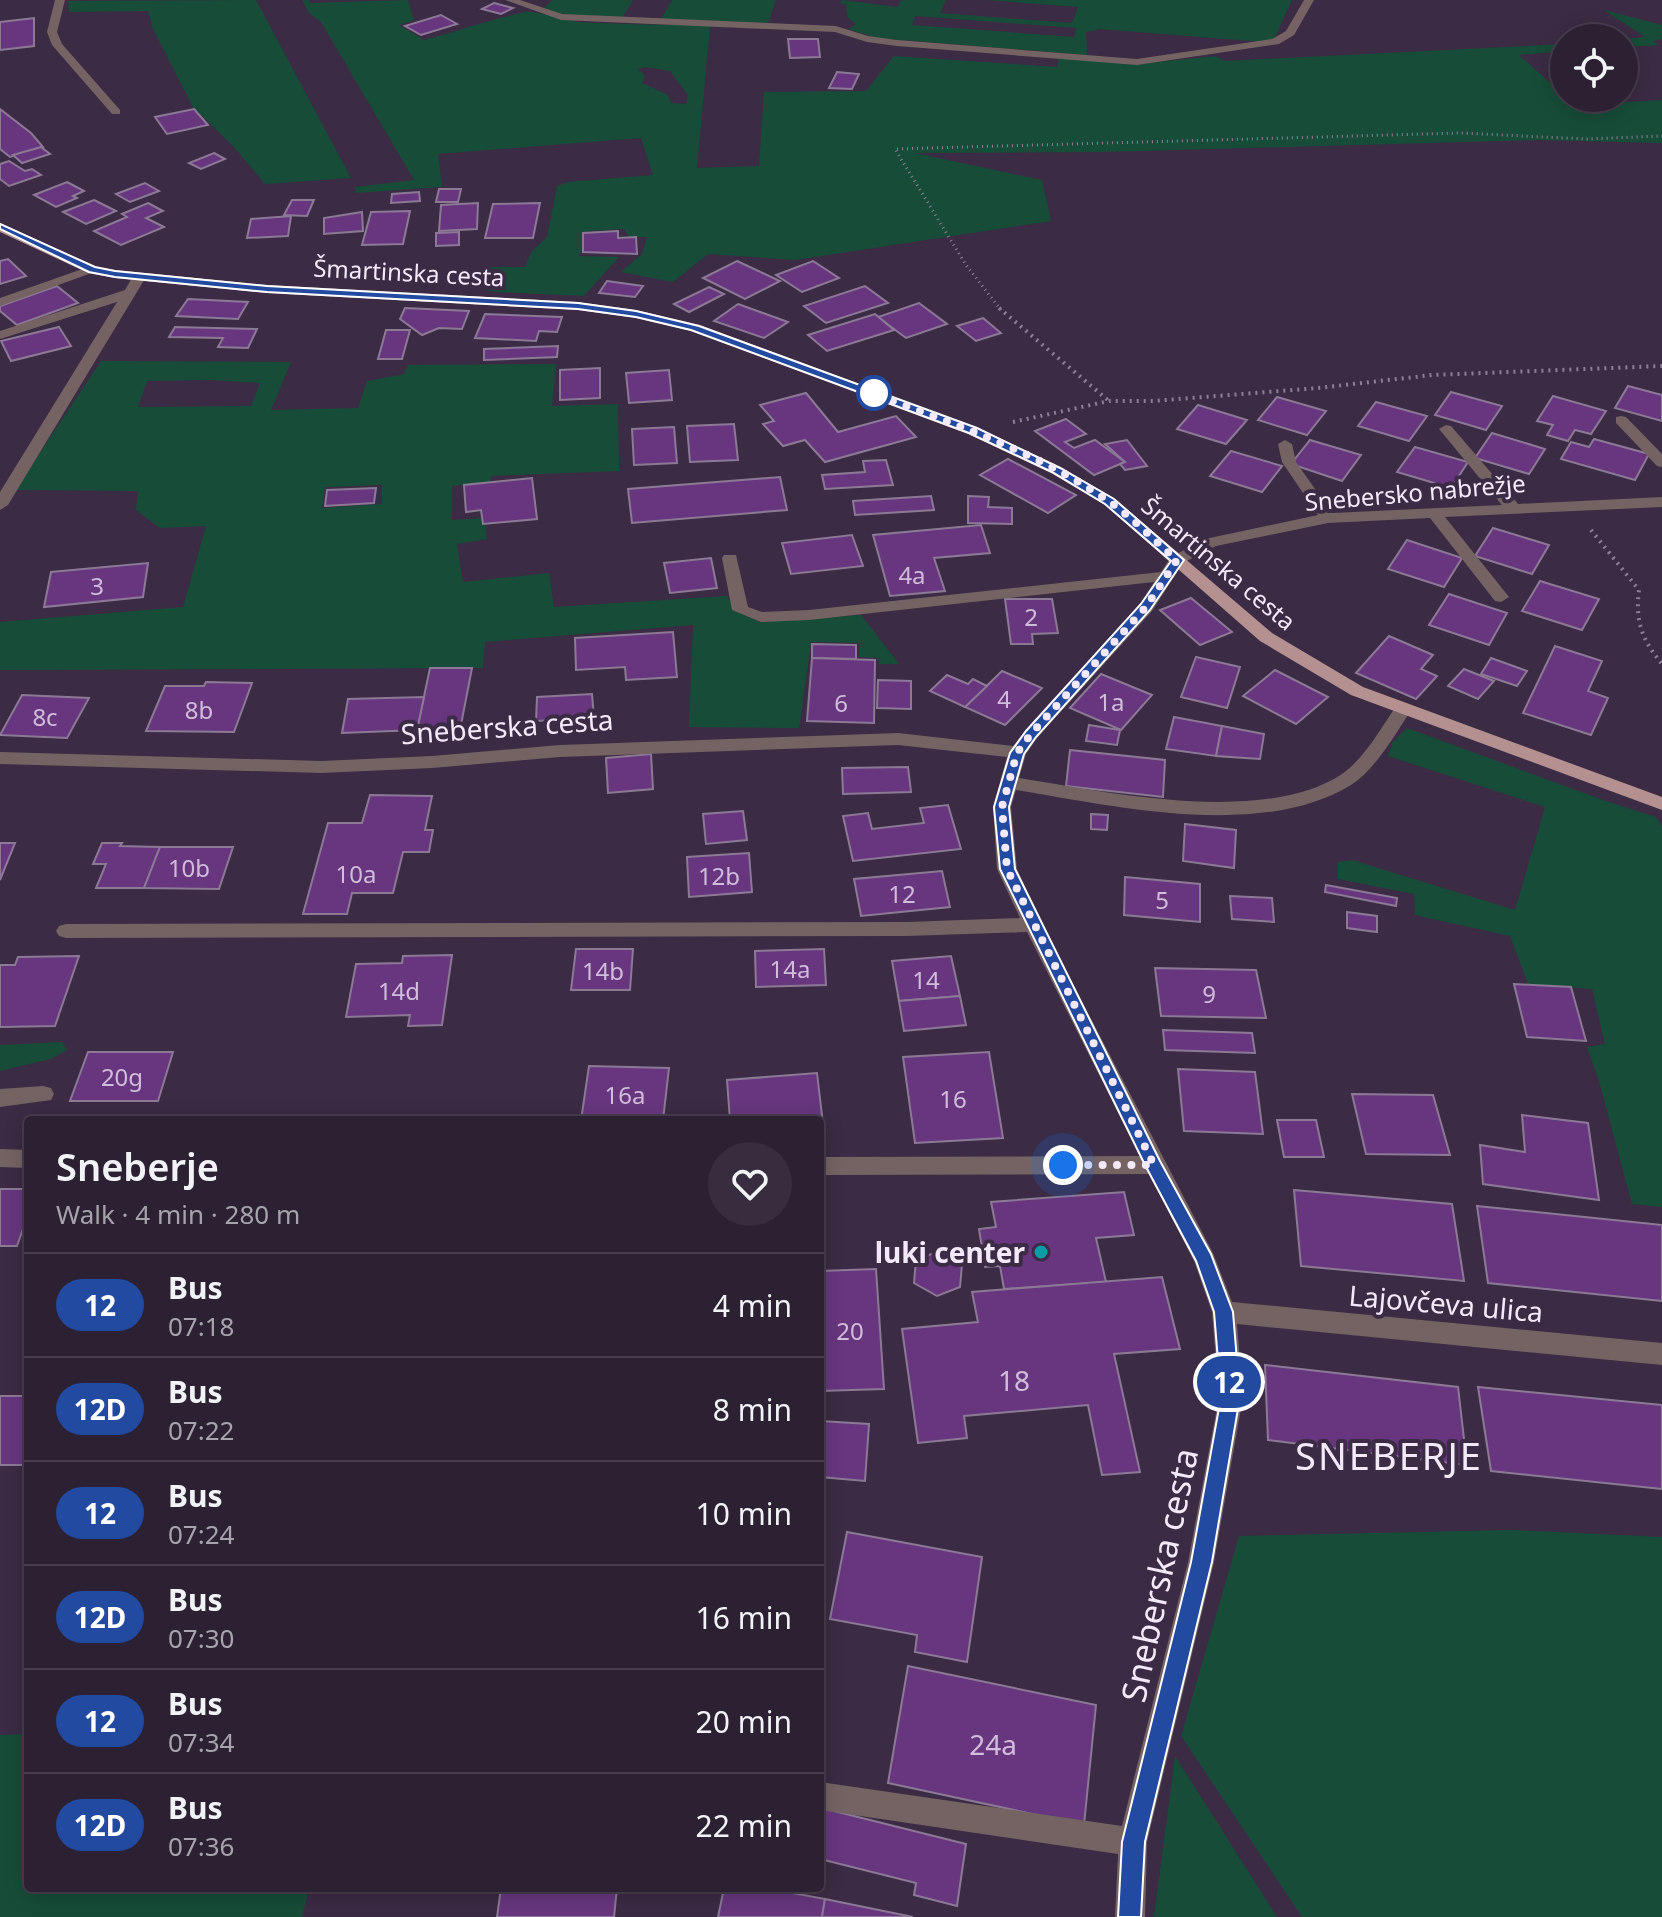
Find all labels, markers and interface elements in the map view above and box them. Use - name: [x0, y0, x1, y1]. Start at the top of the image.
- map controls: [1550, 24, 1638, 112]
- button: locate: [1550, 24, 1638, 112]
- street label: Šmartinska cesta: [313, 251, 505, 293]
- unlabelled marker: [857, 376, 891, 410]
- street label: Snebersko nabrežje: [1303, 466, 1527, 518]
- street label: Šmartinska cesta: [1135, 489, 1303, 637]
- house number: 4a: [898, 558, 926, 591]
- house number: 3: [90, 569, 104, 602]
- house number: 2: [1024, 600, 1038, 633]
- house number: 4: [997, 682, 1011, 715]
- house number: 1a: [1097, 685, 1125, 718]
- house number: 6: [834, 686, 848, 719]
- house number: 8b: [185, 693, 213, 726]
- house number: 8c: [32, 700, 58, 733]
- street label: Sneberska cesta: [400, 700, 614, 752]
- house number: 10b: [168, 851, 210, 884]
- house number: 10a: [336, 857, 376, 890]
- house number: 12b: [698, 859, 740, 892]
- house number: 12: [888, 877, 916, 910]
- house number: 5: [1155, 883, 1169, 916]
- house number: 14a: [770, 952, 810, 985]
- house number: 14b: [582, 954, 624, 987]
- house number: 14: [912, 963, 940, 996]
- house number: 14d: [378, 974, 420, 1007]
- house number: 9: [1202, 977, 1216, 1010]
- house number: 20g: [101, 1060, 143, 1093]
- house number: 16a: [605, 1078, 645, 1111]
- house number: 16: [939, 1082, 967, 1115]
- text: Sneberje: [56, 1140, 219, 1192]
- button: heart: [708, 1142, 792, 1226]
- your location: [1043, 1145, 1083, 1185]
- text: Walk · 4 min · 280 m: [56, 1196, 300, 1232]
- place label: luki center: [875, 1233, 1025, 1271]
- marker: luki center: [1032, 1243, 1050, 1261]
- text: Bus: [168, 1267, 223, 1308]
- street label: Lajovčeva ulica: [1347, 1276, 1545, 1330]
- text: 4 min: [713, 1285, 792, 1326]
- text: 12: [84, 1286, 116, 1324]
- text: 07:18: [168, 1308, 234, 1344]
- house number: 20: [836, 1314, 864, 1347]
- line badge: 12: [1193, 1356, 1265, 1408]
- house number: 18: [998, 1361, 1030, 1399]
- text: 12: [1213, 1363, 1245, 1401]
- text: Bus: [168, 1371, 223, 1412]
- text: 8 min: [713, 1389, 792, 1430]
- text: 12D: [74, 1390, 126, 1428]
- text: 07:22: [168, 1412, 234, 1448]
- district label: SNEBERJE: [1295, 1429, 1483, 1481]
- street label: Sneberska cesta: [1110, 1444, 1208, 1706]
- text: Bus: [168, 1475, 223, 1516]
- text: 10 min: [696, 1493, 792, 1534]
- text: 12: [84, 1494, 116, 1532]
- text: 07:24: [168, 1516, 234, 1552]
- text: Bus: [168, 1579, 223, 1620]
- text: 16 min: [696, 1597, 792, 1638]
- text: 12D: [74, 1598, 126, 1636]
- text: 07:30: [168, 1620, 234, 1656]
- text: Bus: [168, 1683, 223, 1724]
- text: 20 min: [696, 1701, 792, 1742]
- text: 12: [84, 1702, 116, 1740]
- text: 07:34: [168, 1724, 234, 1760]
- house number: 24a: [969, 1725, 1017, 1763]
- text: Bus: [168, 1787, 223, 1828]
- text: 22 min: [696, 1805, 792, 1846]
- text: 12D: [74, 1806, 126, 1844]
- text: 07:36: [168, 1828, 234, 1864]

